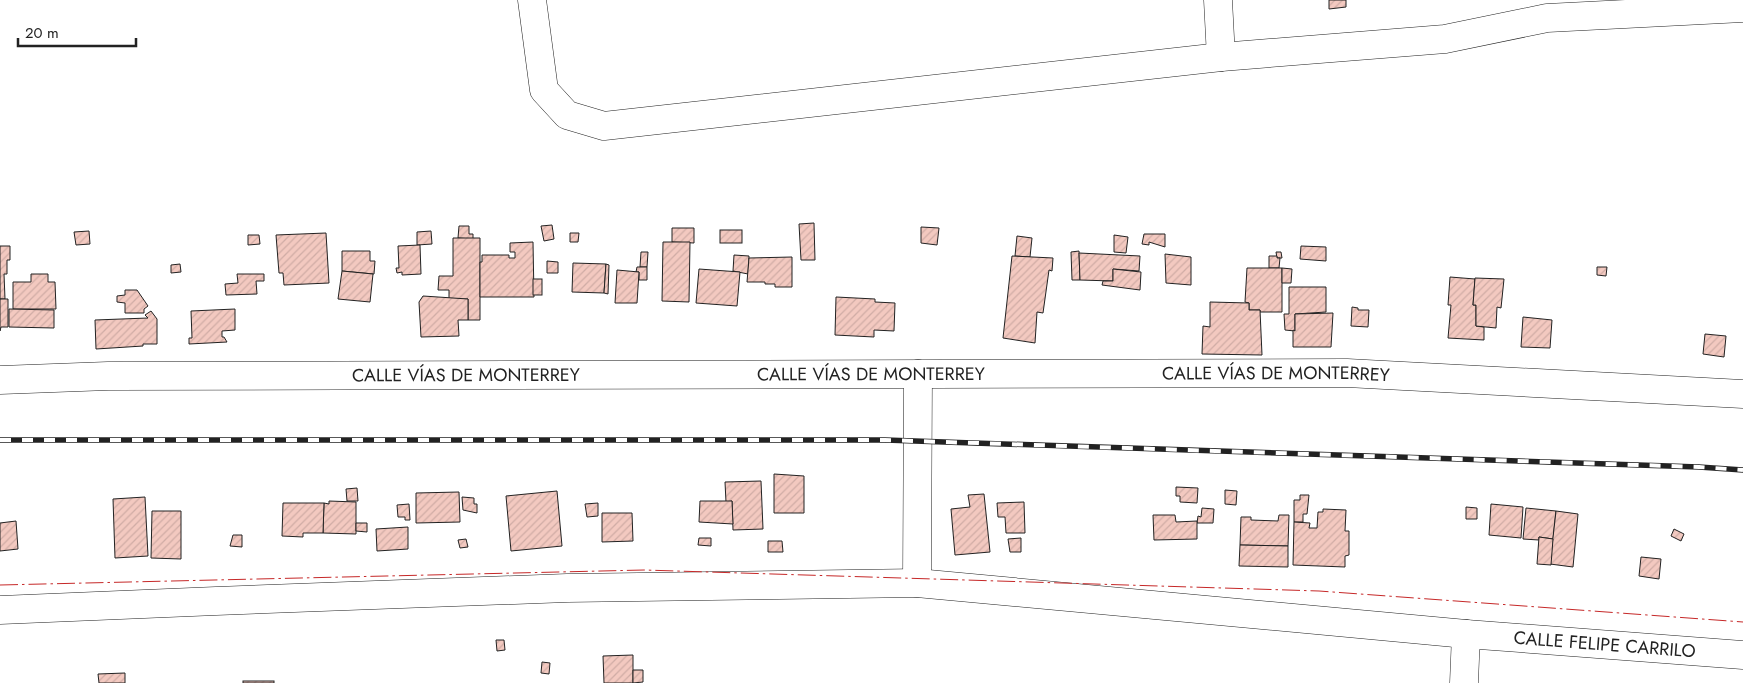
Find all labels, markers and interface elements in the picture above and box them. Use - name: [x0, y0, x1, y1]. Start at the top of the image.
- scale bar: [18, 15, 135, 47]
- text: 20 m: [25, 22, 59, 44]
- street label: CALLE VÍAS DE MONTERREY: [1162, 360, 1391, 388]
- street label: CALLE VÍAS DE MONTERREY: [757, 361, 986, 387]
- street label: CALLE VÍAS DE MONTERREY: [352, 362, 581, 388]
- street label: CALLE FELIPE CARRILO: [1513, 625, 1697, 664]

